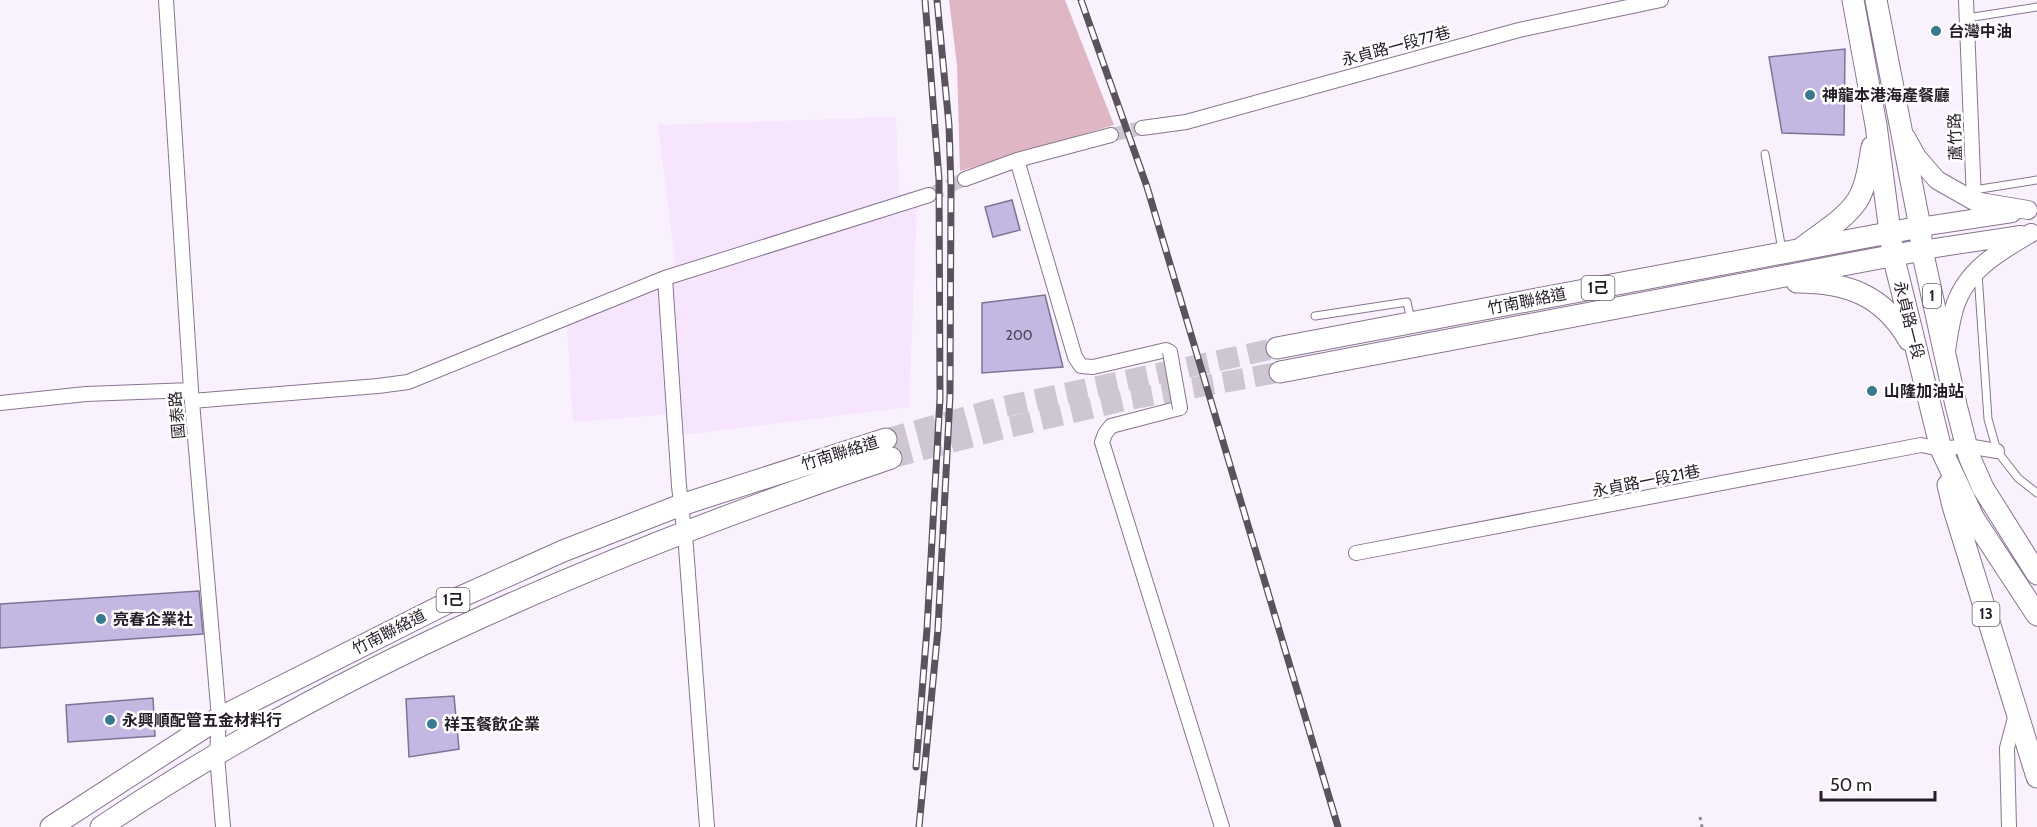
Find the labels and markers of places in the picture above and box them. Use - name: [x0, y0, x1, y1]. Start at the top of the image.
- place label: 台灣中油: [1948, 22, 2012, 41]
- marker: 台灣中油: [1929, 24, 1943, 38]
- place label: 神龍本港海產餐廳: [1822, 86, 1950, 105]
- marker: 神龍本港海產餐廳: [1803, 88, 1817, 102]
- place label: 山隆加油站: [1884, 382, 1964, 401]
- marker: 山隆加油站: [1865, 384, 1879, 398]
- place label: 亮春企業社: [113, 610, 193, 629]
- marker: 亮春企業社: [94, 612, 108, 626]
- place label: 永興順配管五金材料行: [122, 711, 282, 730]
- marker: 永興順配管五金材料行: [103, 713, 117, 727]
- place label: 祥玉餐飲企業: [444, 715, 540, 734]
- marker: 祥玉餐飲企業: [425, 717, 439, 731]

